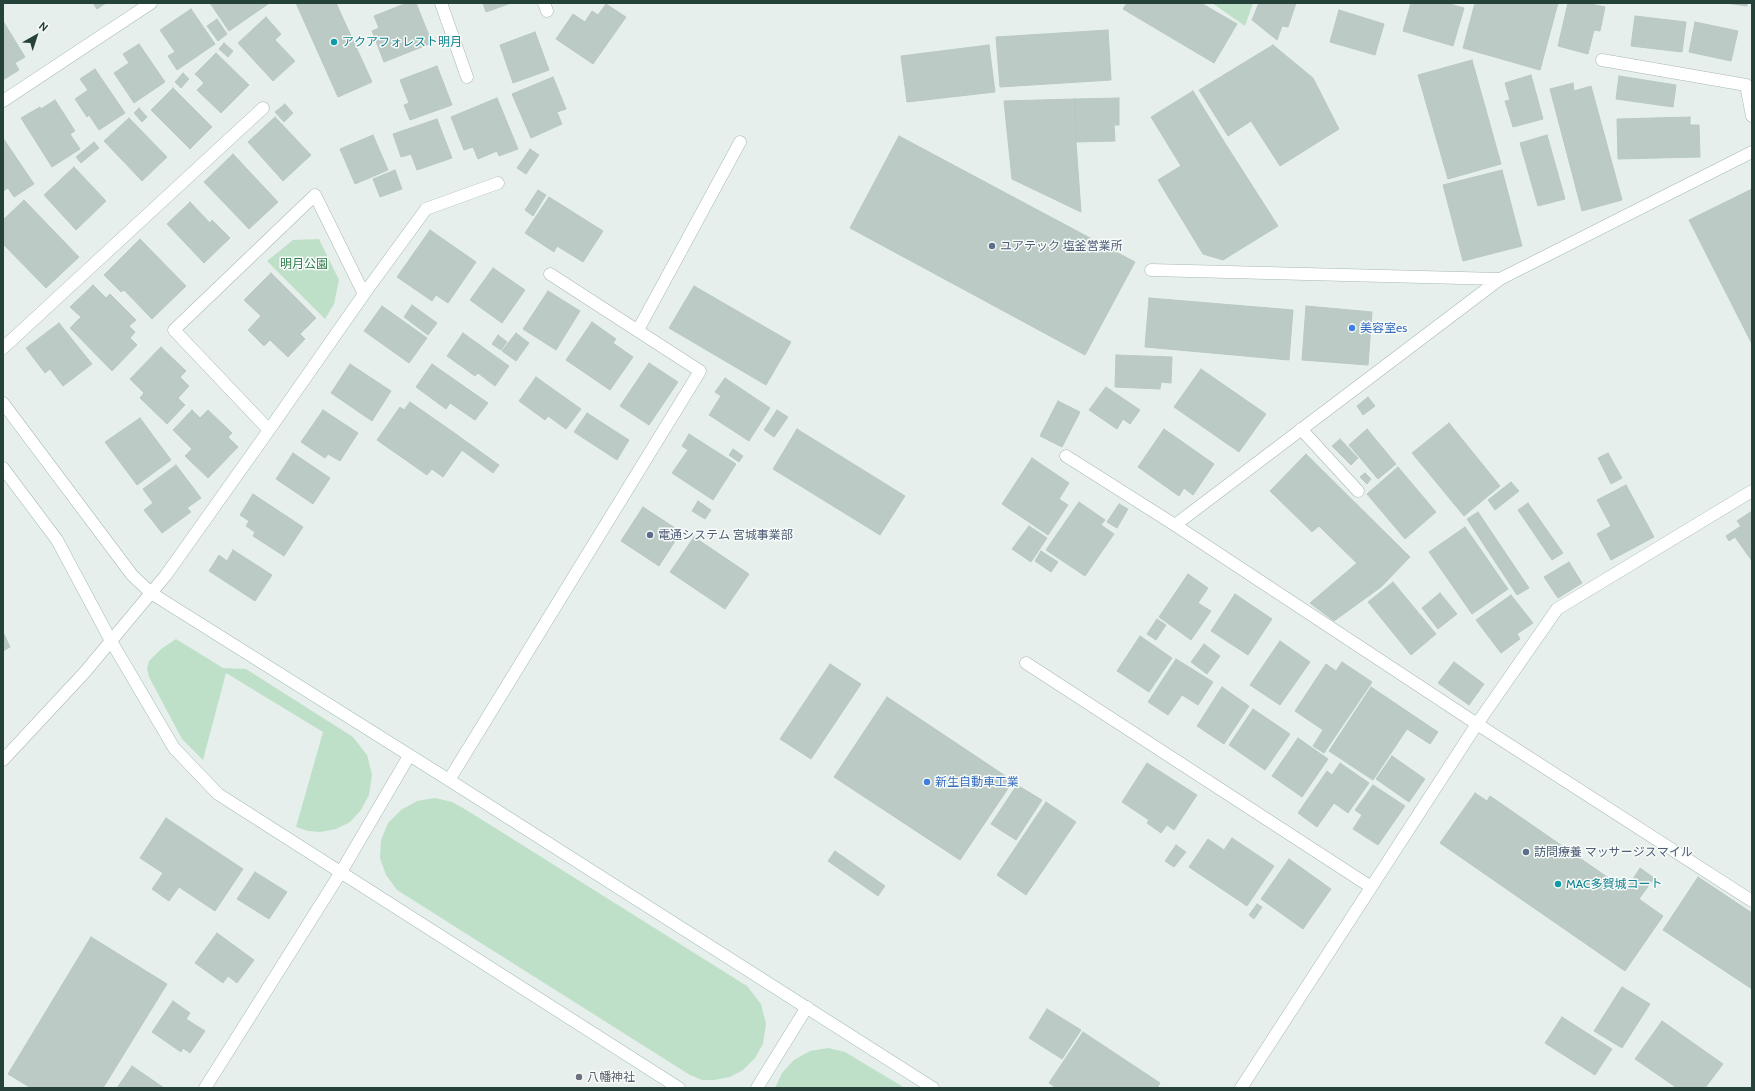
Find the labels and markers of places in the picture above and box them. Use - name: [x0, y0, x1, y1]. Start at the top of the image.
- place label: アクアフォレスト明月: [342, 35, 462, 49]
- marker: アクアフォレスト明月: [329, 37, 339, 47]
- place label: ユアテック 塩釜営業所: [1000, 239, 1123, 253]
- marker: ユアテック 塩釜営業所: [987, 241, 997, 251]
- place label: 美容室es: [1360, 321, 1407, 335]
- marker: 美容室es: [1347, 323, 1357, 333]
- place label: 電通システム 宮城事業部: [658, 528, 793, 542]
- marker: 電通システム 宮城事業部: [645, 530, 655, 540]
- place label: 新生自動車工業: [935, 775, 1019, 789]
- marker: 新生自動車工業: [922, 777, 932, 787]
- place label: 訪問療養 マッサージスマイル: [1534, 845, 1693, 859]
- marker: 訪問療養 マッサージスマイル: [1521, 847, 1531, 857]
- place label: MAC多賀城コート: [1566, 877, 1662, 891]
- marker: MAC多賀城コート: [1553, 879, 1563, 889]
- place label: 八幡神社: [587, 1070, 635, 1084]
- marker: 八幡神社: [574, 1072, 584, 1082]

